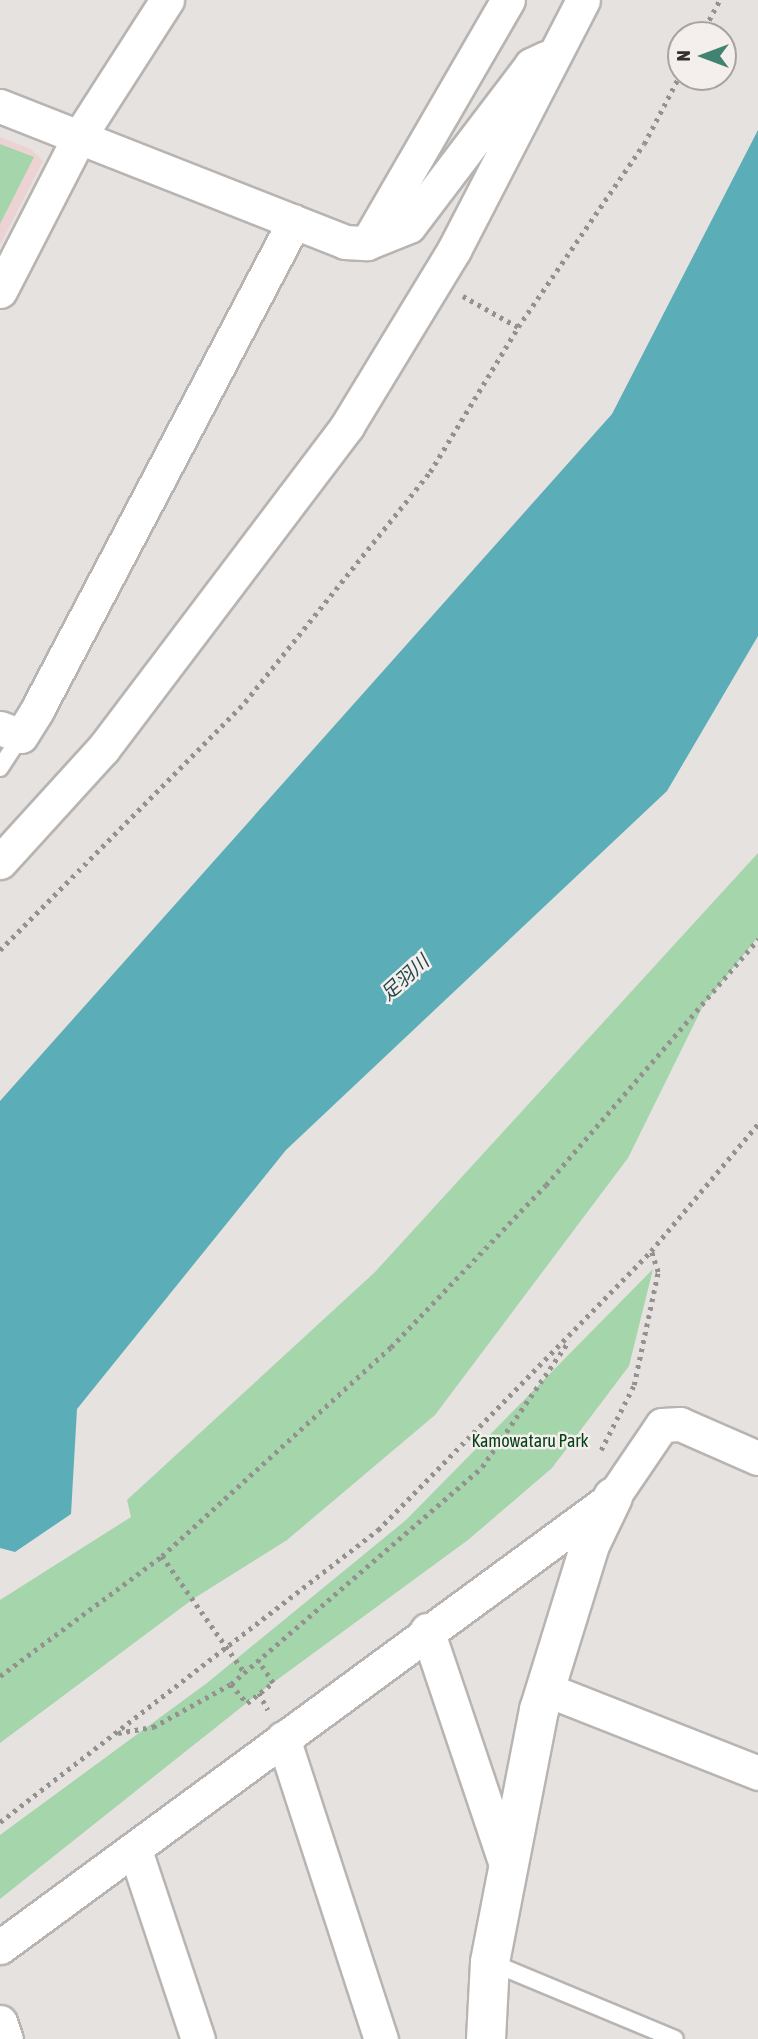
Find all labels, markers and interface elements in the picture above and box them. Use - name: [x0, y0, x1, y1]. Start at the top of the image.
- north arrow: [667, 21, 737, 91]
- text: N: [672, 50, 694, 62]
- water label: 足羽川: [376, 950, 434, 1006]
- park label: Kamowataru Park: [471, 1430, 589, 1452]

